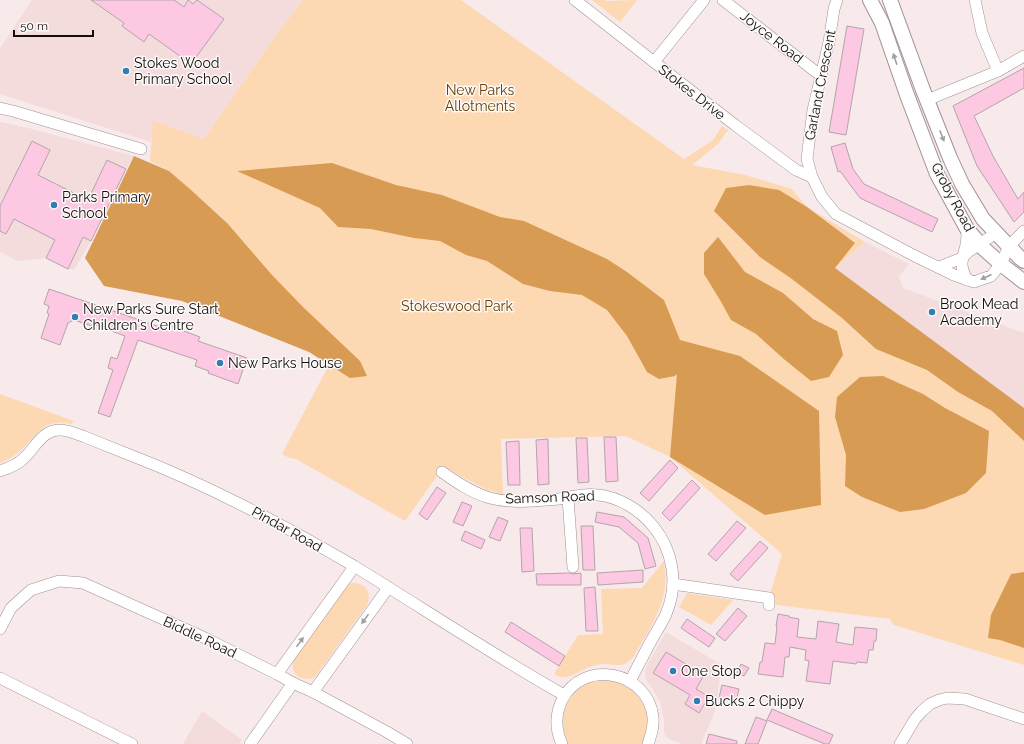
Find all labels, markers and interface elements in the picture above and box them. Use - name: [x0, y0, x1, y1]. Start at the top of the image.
- street label: Joyce Road: [738, 8, 806, 66]
- scale bar: [14, 12, 93, 38]
- text: 50 m: [20, 19, 48, 33]
- street label: Garland Crescent: [801, 28, 839, 142]
- one-way arrow: [891, 53, 897, 65]
- place label: Stokes Wood Primary School: [134, 55, 232, 87]
- street label: Stokes Drive: [655, 61, 729, 123]
- marker: Stokes Wood Primary School: [121, 66, 131, 76]
- park label: New Parks Allotments: [445, 82, 516, 114]
- one-way arrow: [939, 131, 945, 143]
- street label: Groby Road: [928, 160, 978, 234]
- place label: Parks Primary School: [62, 189, 151, 221]
- marker: Parks Primary School: [49, 200, 59, 210]
- one-way arrow: [980, 274, 992, 280]
- place label: Brook Mead Academy: [940, 296, 1018, 328]
- park label: Stokeswood Park: [401, 298, 513, 314]
- place label: New Parks Sure Start Children's Centre: [83, 301, 219, 333]
- marker: Brook Mead Academy: [927, 307, 937, 317]
- marker: New Parks Sure Start Children's Centre: [70, 312, 80, 322]
- place label: New Parks House: [228, 355, 342, 371]
- marker: New Parks House: [215, 358, 225, 368]
- street label: Samson Road: [505, 487, 595, 507]
- street label: Pindar Road: [249, 503, 325, 555]
- street label: Biddle Road: [161, 613, 239, 661]
- one-way arrow: [361, 614, 369, 625]
- one-way arrow: [295, 637, 304, 648]
- place label: One Stop: [681, 663, 742, 679]
- marker: One Stop: [668, 666, 678, 676]
- place label: Bucks 2 Chippy: [705, 693, 805, 709]
- marker: Bucks 2 Chippy: [692, 696, 702, 706]

